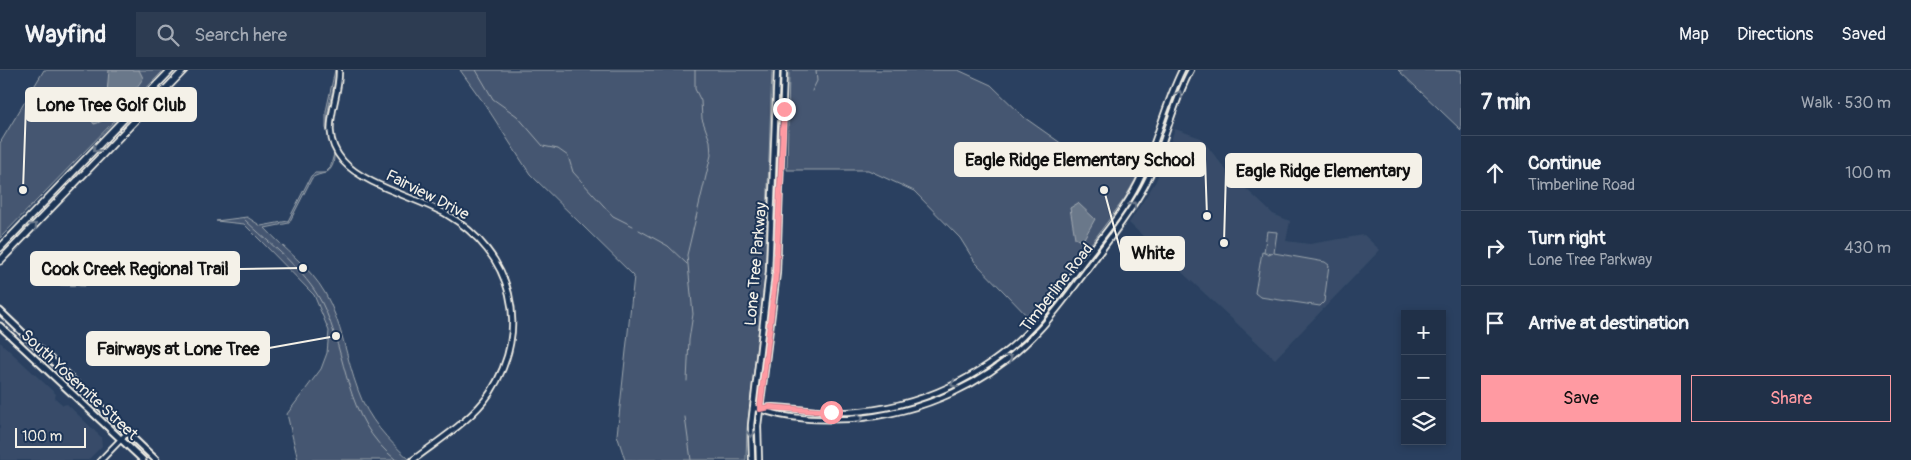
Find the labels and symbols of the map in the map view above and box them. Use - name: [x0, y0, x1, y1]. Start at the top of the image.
- callout: Lone Tree Golf Club: [26, 88, 196, 121]
- one-way arrow: [1173, 90, 1184, 99]
- text: Lone Tree Golf Club: [36, 94, 186, 117]
- route end: [773, 98, 796, 121]
- one-way arrow: [93, 143, 102, 152]
- callout: Eagle Ridge Elementary School: [955, 143, 1205, 176]
- text: Eagle Ridge Elementary School: [965, 149, 1195, 172]
- callout: Eagle Ridge Elementary: [1226, 154, 1421, 187]
- text: Eagle Ridge Elementary: [1236, 160, 1411, 183]
- street label: Fairview Drive: [382, 165, 473, 225]
- street label: Lone Tree Parkway: [741, 201, 771, 327]
- one-way arrow: [1127, 201, 1136, 211]
- one-way arrow: [28, 222, 37, 231]
- callout: White: [1121, 237, 1184, 270]
- street label: Timberline Road: [1016, 239, 1098, 336]
- text: White: [1131, 242, 1176, 265]
- callout: Cook Creek Regional Trail: [31, 252, 239, 285]
- text: Cook Creek Regional Trail: [41, 258, 229, 281]
- street label: South Yosemite Street: [17, 325, 142, 445]
- callout: Fairways at Lone Tree: [87, 332, 269, 365]
- text: Fairways at Lone Tree: [97, 338, 261, 361]
- one-way arrow: [1003, 355, 1013, 364]
- one-way arrow: [950, 378, 959, 388]
- route start: [820, 401, 843, 424]
- one-way arrow: [856, 412, 864, 423]
- scale bar: [15, 425, 86, 448]
- one-way arrow: [746, 430, 756, 438]

